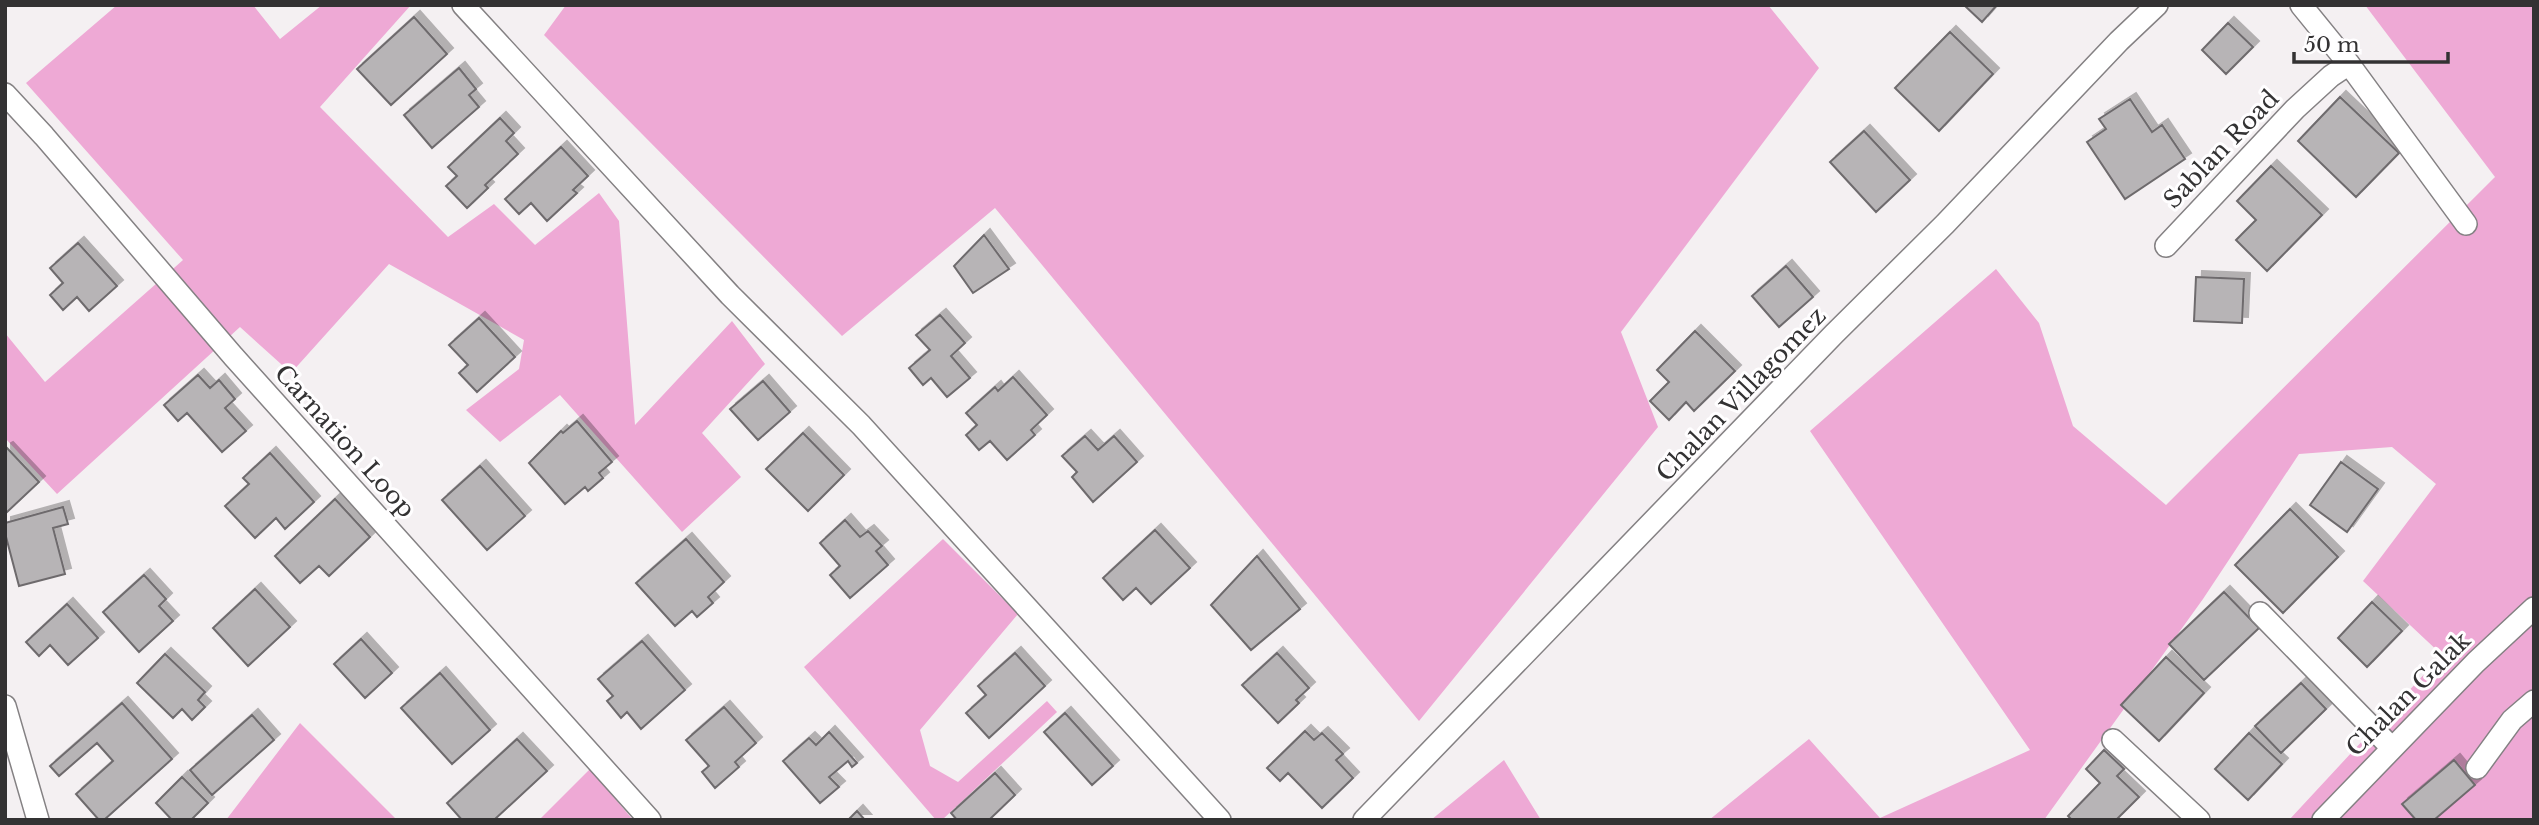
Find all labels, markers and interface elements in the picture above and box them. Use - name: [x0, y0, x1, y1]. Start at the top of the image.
- scale bar: [2294, 21, 2448, 65]
- text: 50 m: [2304, 32, 2360, 58]
- street label: Sablan Road: [2157, 84, 2285, 214]
- street label: Chalan Villagomez: [1650, 301, 1832, 487]
- street label: Carnation Loop: [269, 359, 421, 523]
- street label: Chalan Galak: [2340, 626, 2476, 762]

